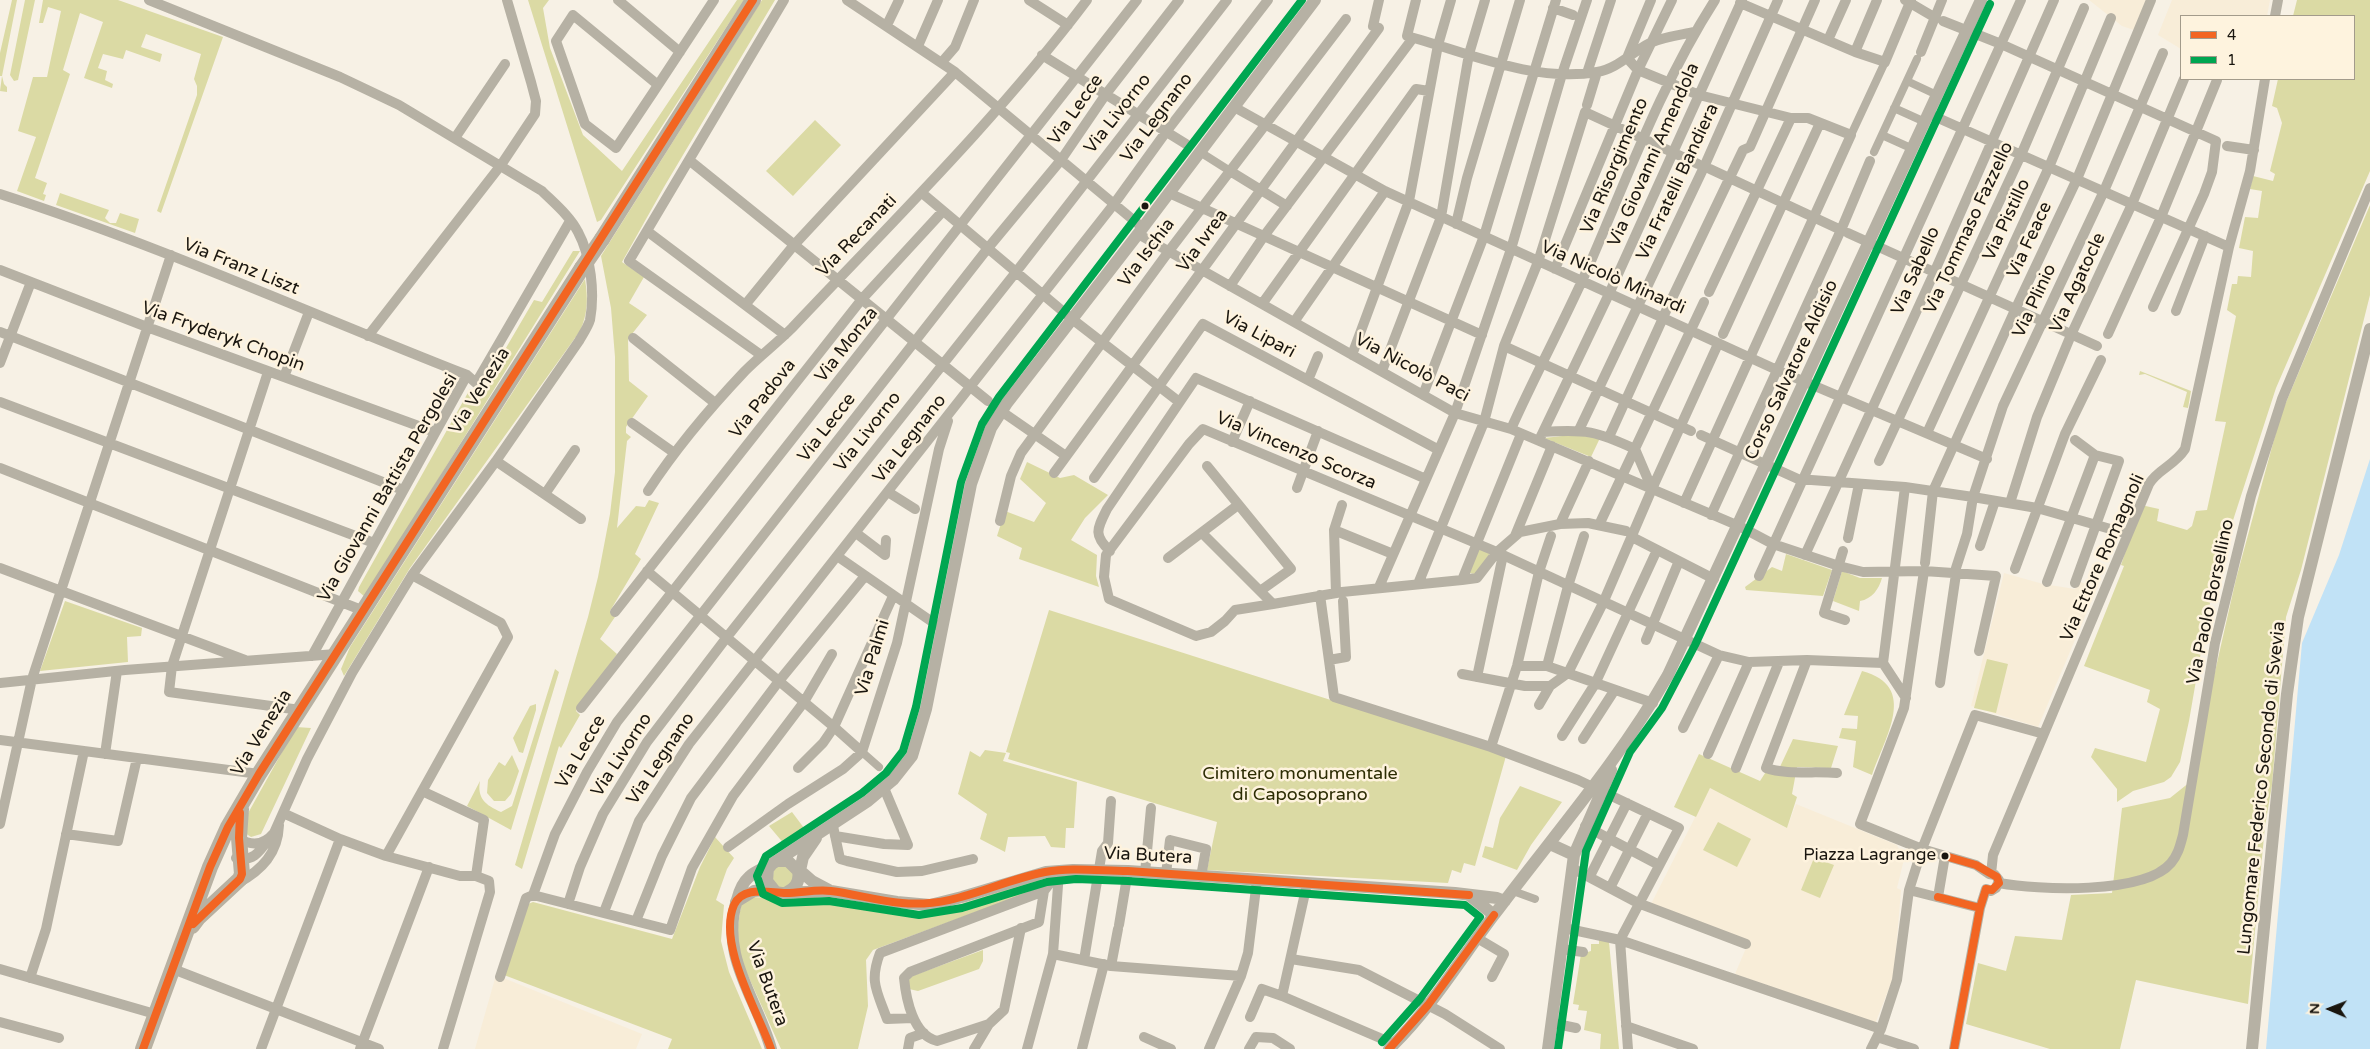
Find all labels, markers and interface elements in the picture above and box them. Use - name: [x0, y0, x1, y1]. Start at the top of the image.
- legend: [2180, 15, 2355, 80]
- text: 4: [2227, 26, 2236, 44]
- text: 1: [2227, 51, 2236, 69]
- street label: Via Giovanni Amendola: [1604, 60, 1704, 250]
- street label: Via Legnano: [1116, 69, 1198, 167]
- street label: Via Lecce: [1044, 70, 1108, 150]
- street label: Via Livorno: [1080, 70, 1156, 158]
- street label: Via Risorgimento: [1577, 95, 1653, 237]
- street label: Via Fratelli Bandiera: [1632, 100, 1724, 264]
- street label: Via Tommaso Fazzello: [1920, 138, 2018, 318]
- street label: Via Pistillo: [1979, 176, 2035, 264]
- street label: Via Recanati: [812, 190, 902, 282]
- street label: Via Feace: [2003, 198, 2057, 282]
- unlabelled marker: [1140, 201, 1150, 211]
- street label: Via Ivrea: [1173, 205, 1233, 277]
- street label: Via Ischia: [1114, 214, 1180, 292]
- street label: Via Sabello: [1887, 224, 1945, 318]
- street label: Via Agatocle: [2045, 229, 2111, 337]
- street label: Via Franz Liszt: [180, 234, 302, 300]
- street label: Via Nicolò Minardi: [1537, 236, 1689, 320]
- street label: Via Plinio: [2009, 261, 2061, 341]
- street label: Corso Salvatore Aldisio: [1741, 277, 1843, 463]
- street label: Via Fryderyk Chopin: [138, 297, 308, 377]
- street label: Via Monza: [811, 303, 883, 387]
- street label: Via Lipari: [1219, 307, 1299, 363]
- street label: Via Nicolò Paci: [1351, 329, 1473, 407]
- street label: Via Venezia: [445, 344, 515, 438]
- street label: Via Padova: [725, 355, 801, 443]
- street label: Via Giovanni Battista Pergolesi: [313, 370, 463, 606]
- street label: Via Livorno: [830, 388, 906, 476]
- street label: Via Lecce: [793, 389, 861, 467]
- street label: Via Legnano: [869, 390, 951, 488]
- street label: Via Vincenzo Scorza: [1213, 407, 1379, 495]
- street label: Via Ettore Romagnoli: [2056, 471, 2150, 645]
- street label: Via Paolo Borsellino: [2183, 517, 2239, 687]
- street label: Via Palmi: [851, 617, 895, 699]
- street label: Lungomare Federico Secondo di Svevia: [2234, 620, 2290, 956]
- street label: Via Venezia: [227, 686, 297, 780]
- street label: Via Livorno: [587, 709, 657, 801]
- street label: Via Legnano: [622, 709, 700, 809]
- street label: Via Lecce: [551, 711, 611, 793]
- park label: Cimitero monumentale di Caposoprano: [1202, 763, 1398, 806]
- street label: Via Butera: [1103, 843, 1193, 869]
- place label: Piazza Lagrange: [1803, 846, 1936, 866]
- marker: Piazza Lagrange: [1940, 851, 1950, 861]
- street label: Via Butera: [742, 939, 792, 1029]
- north arrow: [2305, 984, 2355, 1034]
- text: N: [2306, 1003, 2323, 1015]

